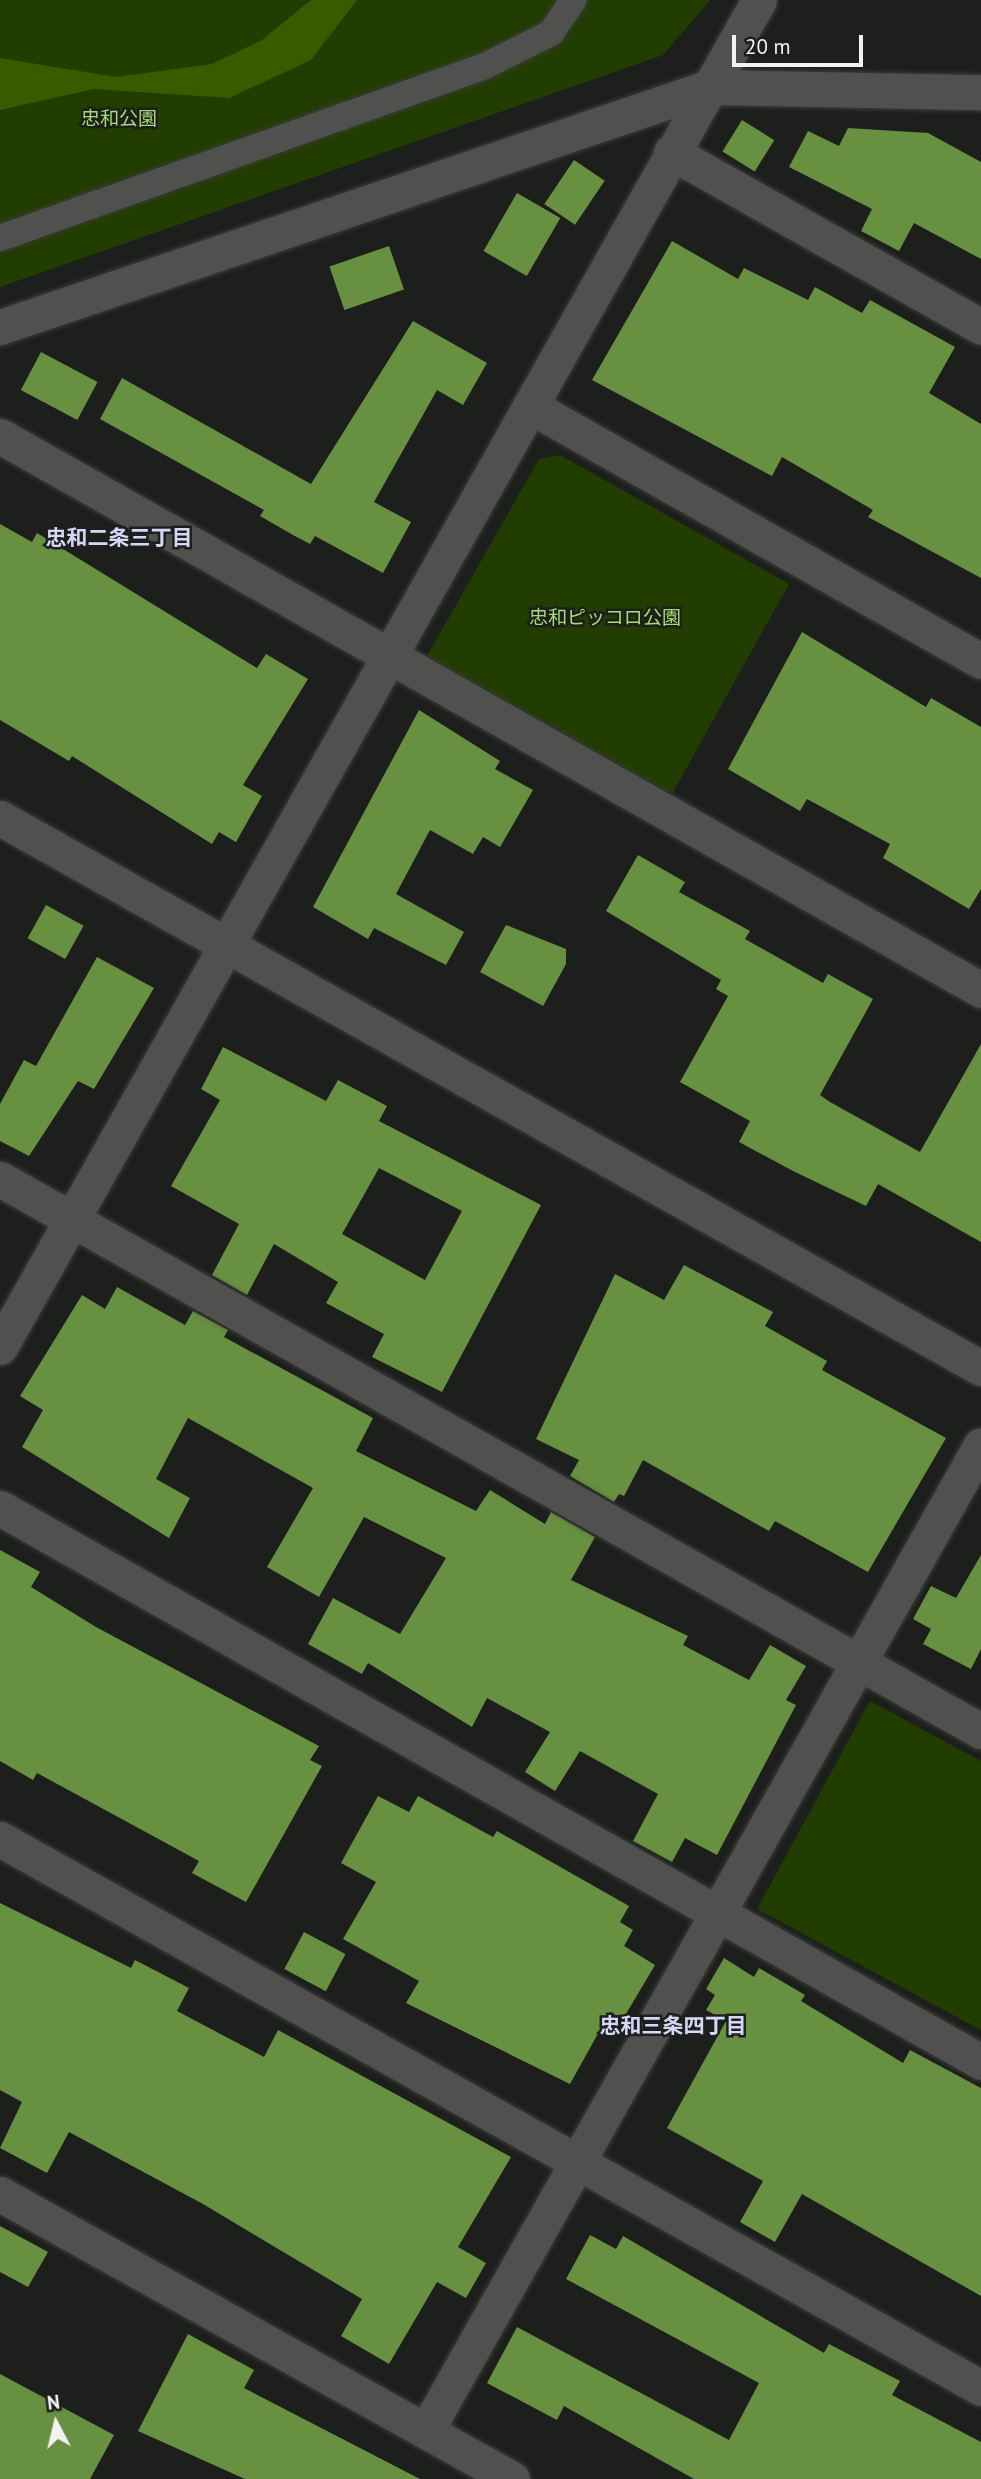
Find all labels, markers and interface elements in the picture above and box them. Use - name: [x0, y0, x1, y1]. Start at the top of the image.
- scale bar: [736, 21, 867, 65]
- text: 20 m: [745, 33, 791, 60]
- park label: 忠和公園: [81, 108, 157, 130]
- district label: 忠和二条三丁目: [46, 525, 192, 551]
- park label: 忠和ピッコロ公園: [529, 607, 681, 629]
- district label: 忠和三条四丁目: [600, 2013, 746, 2039]
- north arrow: [21, 2388, 91, 2458]
- text: N: [46, 2389, 61, 2415]

